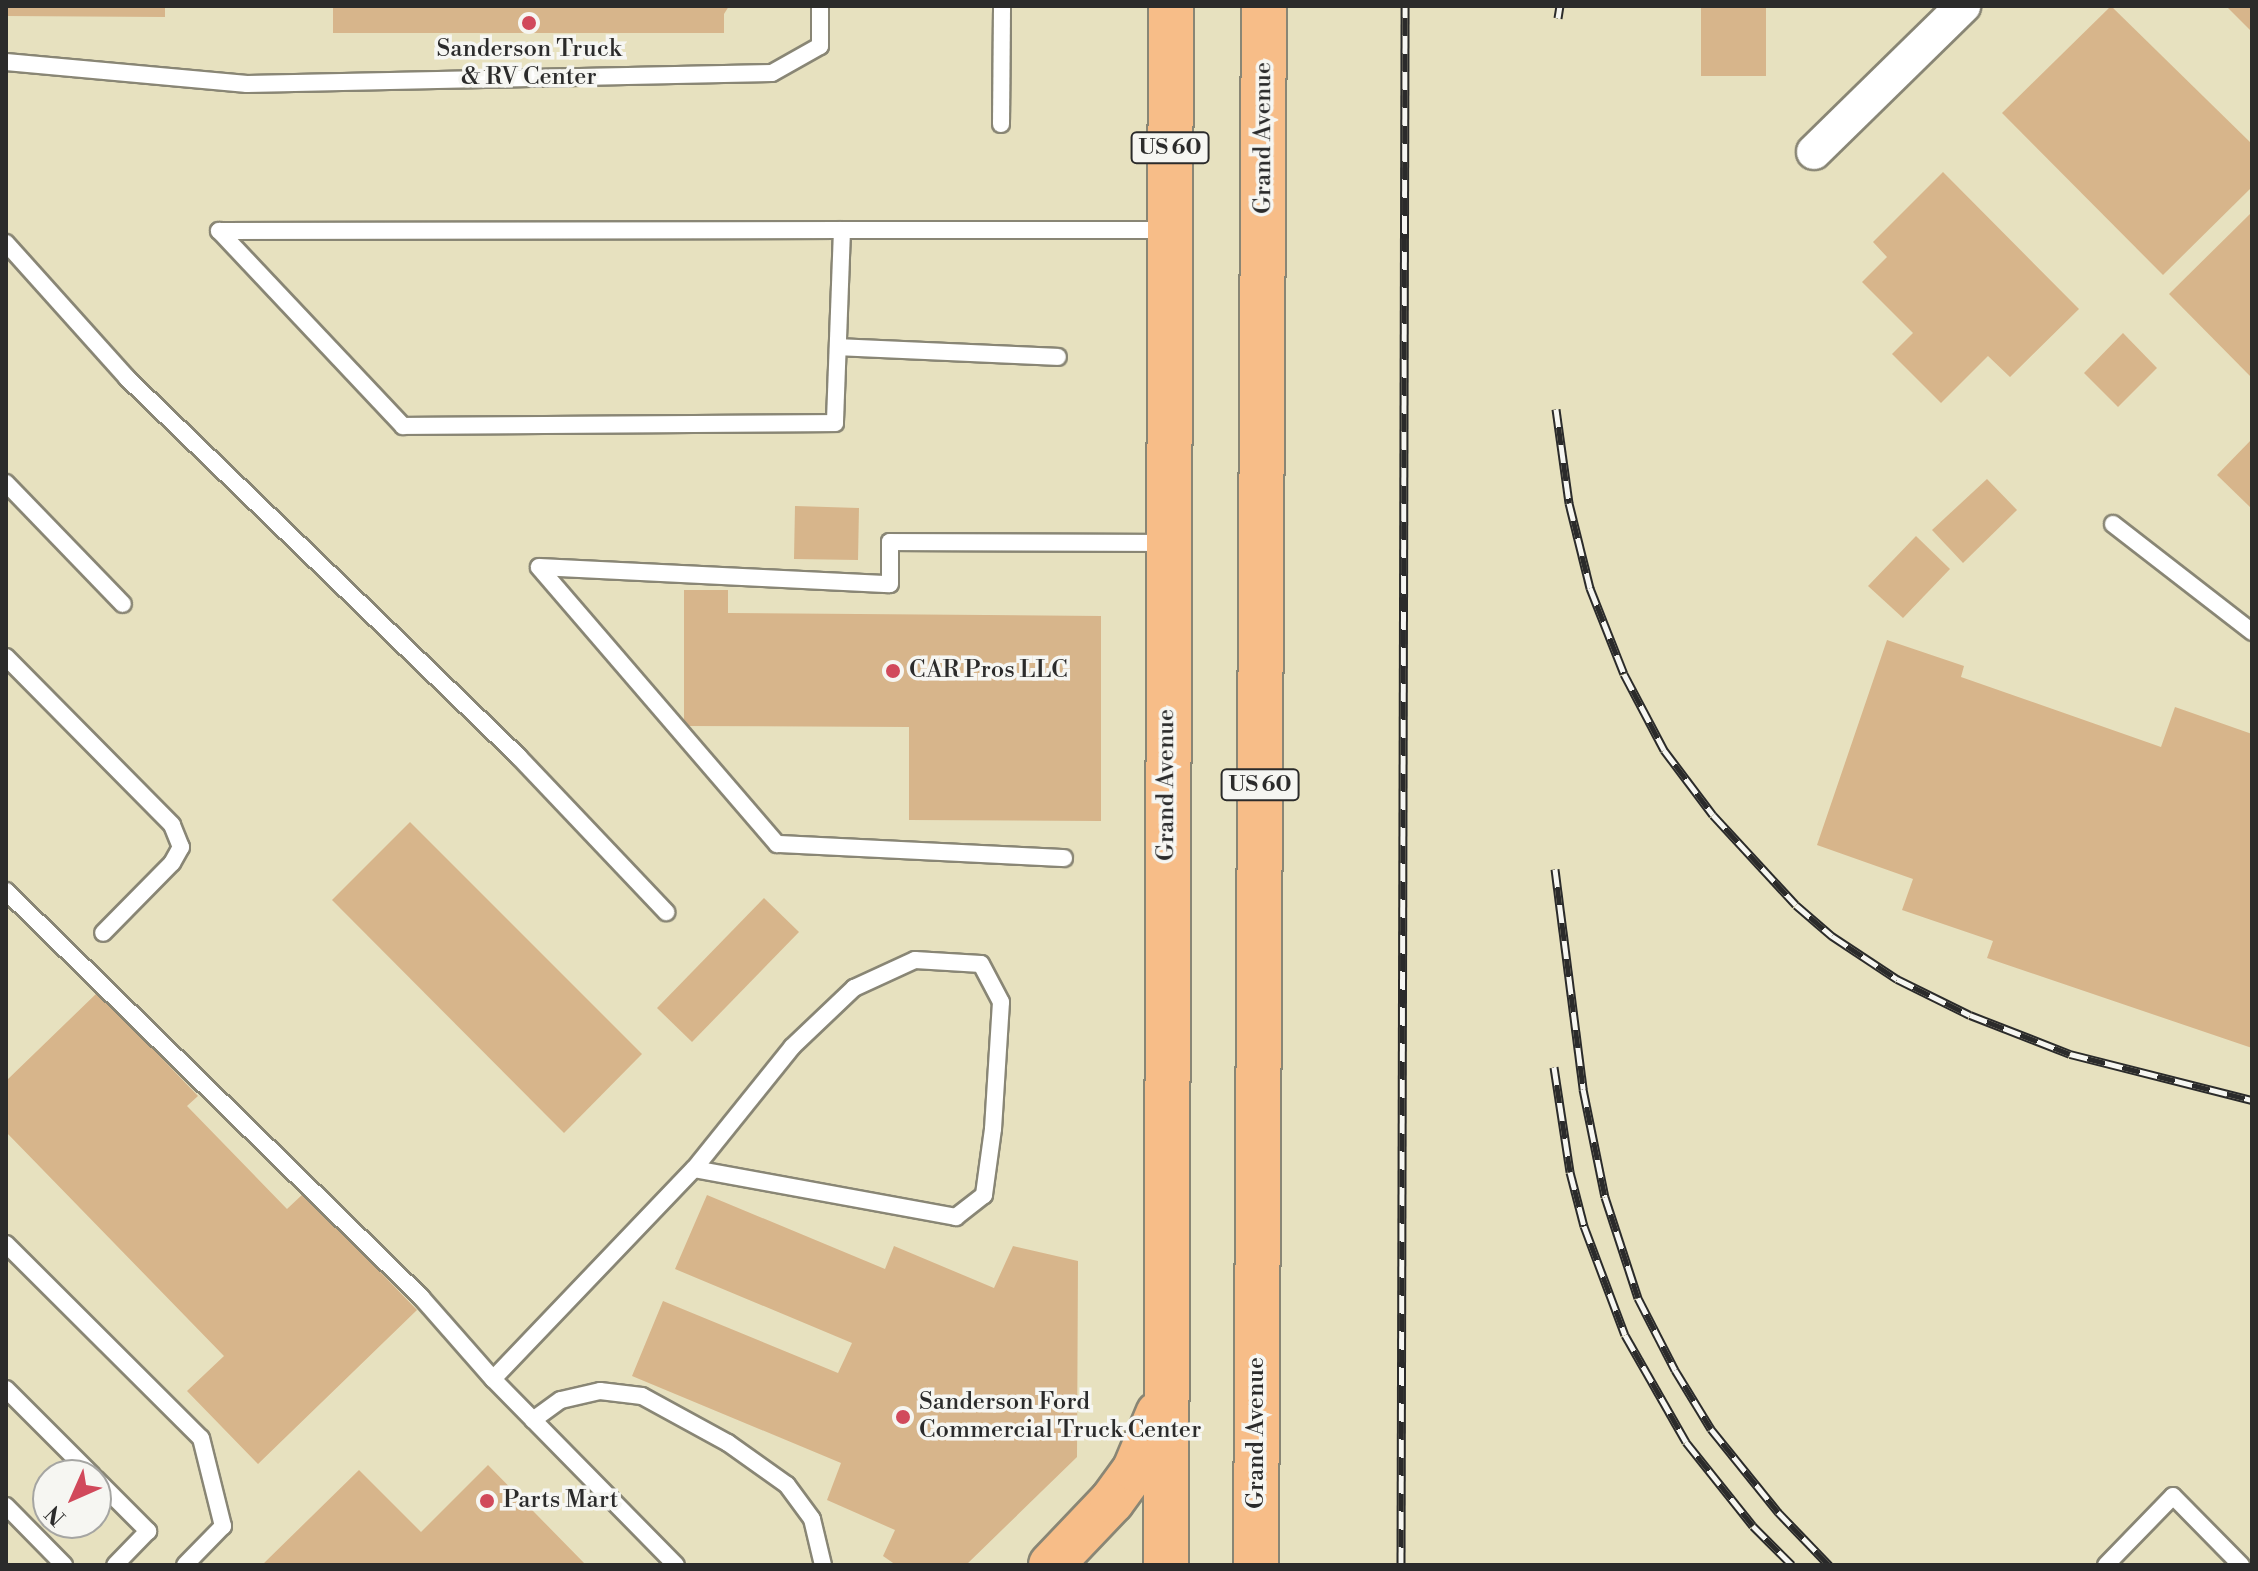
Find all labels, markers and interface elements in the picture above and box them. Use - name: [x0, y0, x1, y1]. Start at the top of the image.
- marker: Sanderson Truck & RV Center: [520, 14, 538, 32]
- place label: Sanderson Truck & RV Center: [437, 36, 621, 92]
- street label: Grand Avenue: [1250, 62, 1278, 214]
- road number: US 60: [1130, 130, 1210, 166]
- place label: CAR Pros LLC: [909, 657, 1068, 685]
- marker: CAR Pros LLC: [884, 662, 902, 680]
- street label: Grand Avenue: [1153, 709, 1181, 861]
- road number: US 60: [1220, 767, 1300, 803]
- street label: Grand Avenue: [1243, 1357, 1271, 1509]
- place label: Sanderson Ford Commercial Truck Center: [919, 1389, 1201, 1445]
- marker: Sanderson Ford Commercial Truck Center: [894, 1408, 912, 1426]
- north arrow: [32, 1459, 112, 1539]
- place label: Parts Mart: [503, 1487, 618, 1515]
- marker: Parts Mart: [478, 1492, 496, 1510]
- text: N: [40, 1499, 72, 1531]

